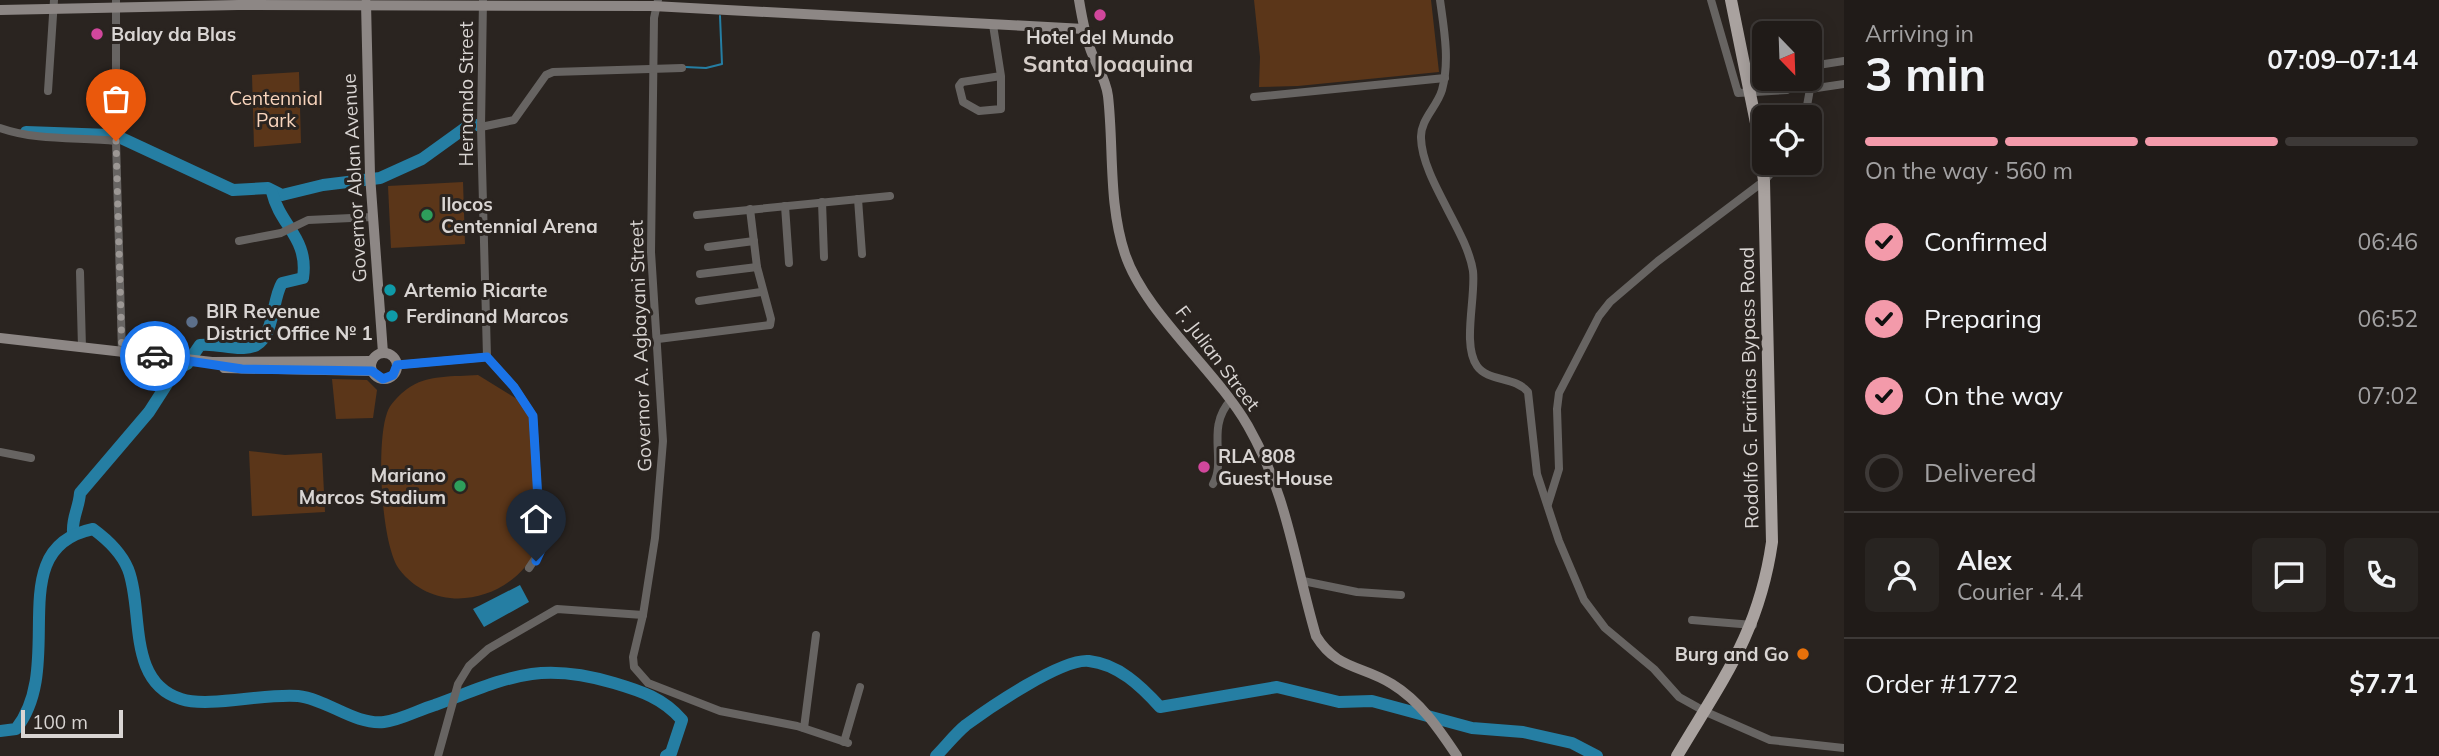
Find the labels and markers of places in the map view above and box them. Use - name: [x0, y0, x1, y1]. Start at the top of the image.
- marker: Hotel del Mundo: [1092, 7, 1108, 23]
- place label: Balay da Blas: [111, 22, 236, 46]
- place label: Hotel del Mundo: [1026, 25, 1174, 49]
- marker: Balay da Blas: [89, 26, 105, 42]
- pin: [86, 69, 146, 141]
- place label: Ilocos Centennial Arena: [441, 192, 598, 238]
- marker: Ilocos Centennial Arena: [419, 207, 435, 223]
- place label: Artemio Ricarte: [404, 278, 547, 302]
- marker: Artemio Ricarte: [382, 282, 398, 298]
- place label: BIR Revenue District Office № 1: [206, 299, 373, 345]
- place label: Ferdinand Marcos: [406, 304, 568, 328]
- marker: Ferdinand Marcos: [384, 308, 400, 324]
- marker: BIR Revenue District Office № 1: [184, 314, 200, 330]
- place label: RLA 808 Guest House: [1218, 444, 1333, 490]
- marker: RLA 808 Guest House: [1196, 459, 1212, 475]
- place label: Mariano Marcos Stadium: [299, 463, 446, 509]
- marker: Mariano Marcos Stadium: [452, 478, 468, 494]
- pin: [506, 489, 566, 561]
- place label: Burg and Go: [1675, 642, 1789, 666]
- marker: Burg and Go: [1795, 646, 1811, 662]

